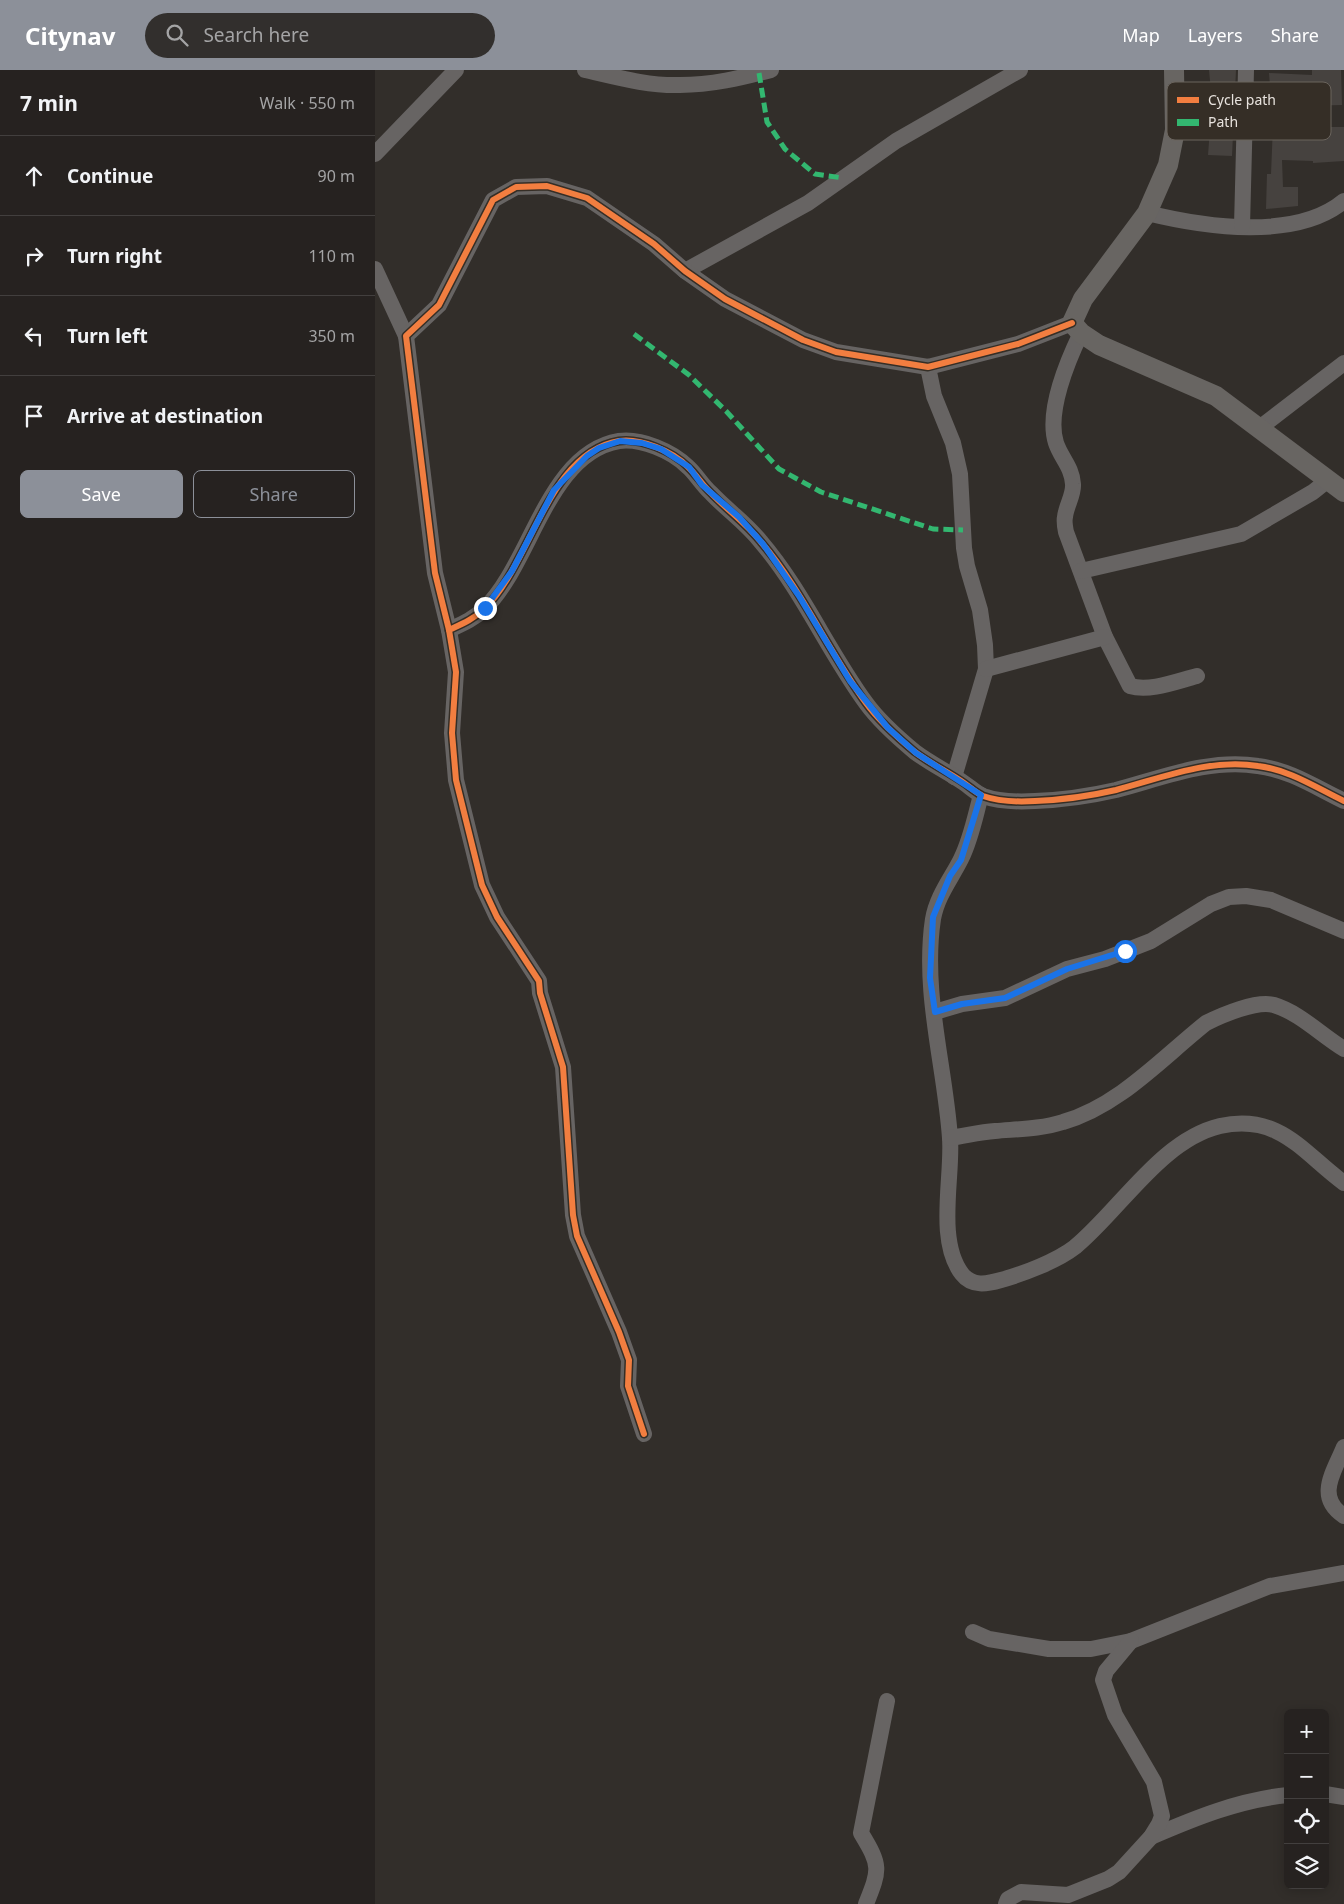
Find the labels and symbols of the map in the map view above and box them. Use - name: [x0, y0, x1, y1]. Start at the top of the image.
- legend: [1167, 82, 1331, 140]
- text: Cycle path: [1208, 90, 1276, 109]
- text: Path: [1208, 112, 1238, 131]
- route end: [474, 597, 497, 620]
- route start: [1114, 940, 1137, 963]

